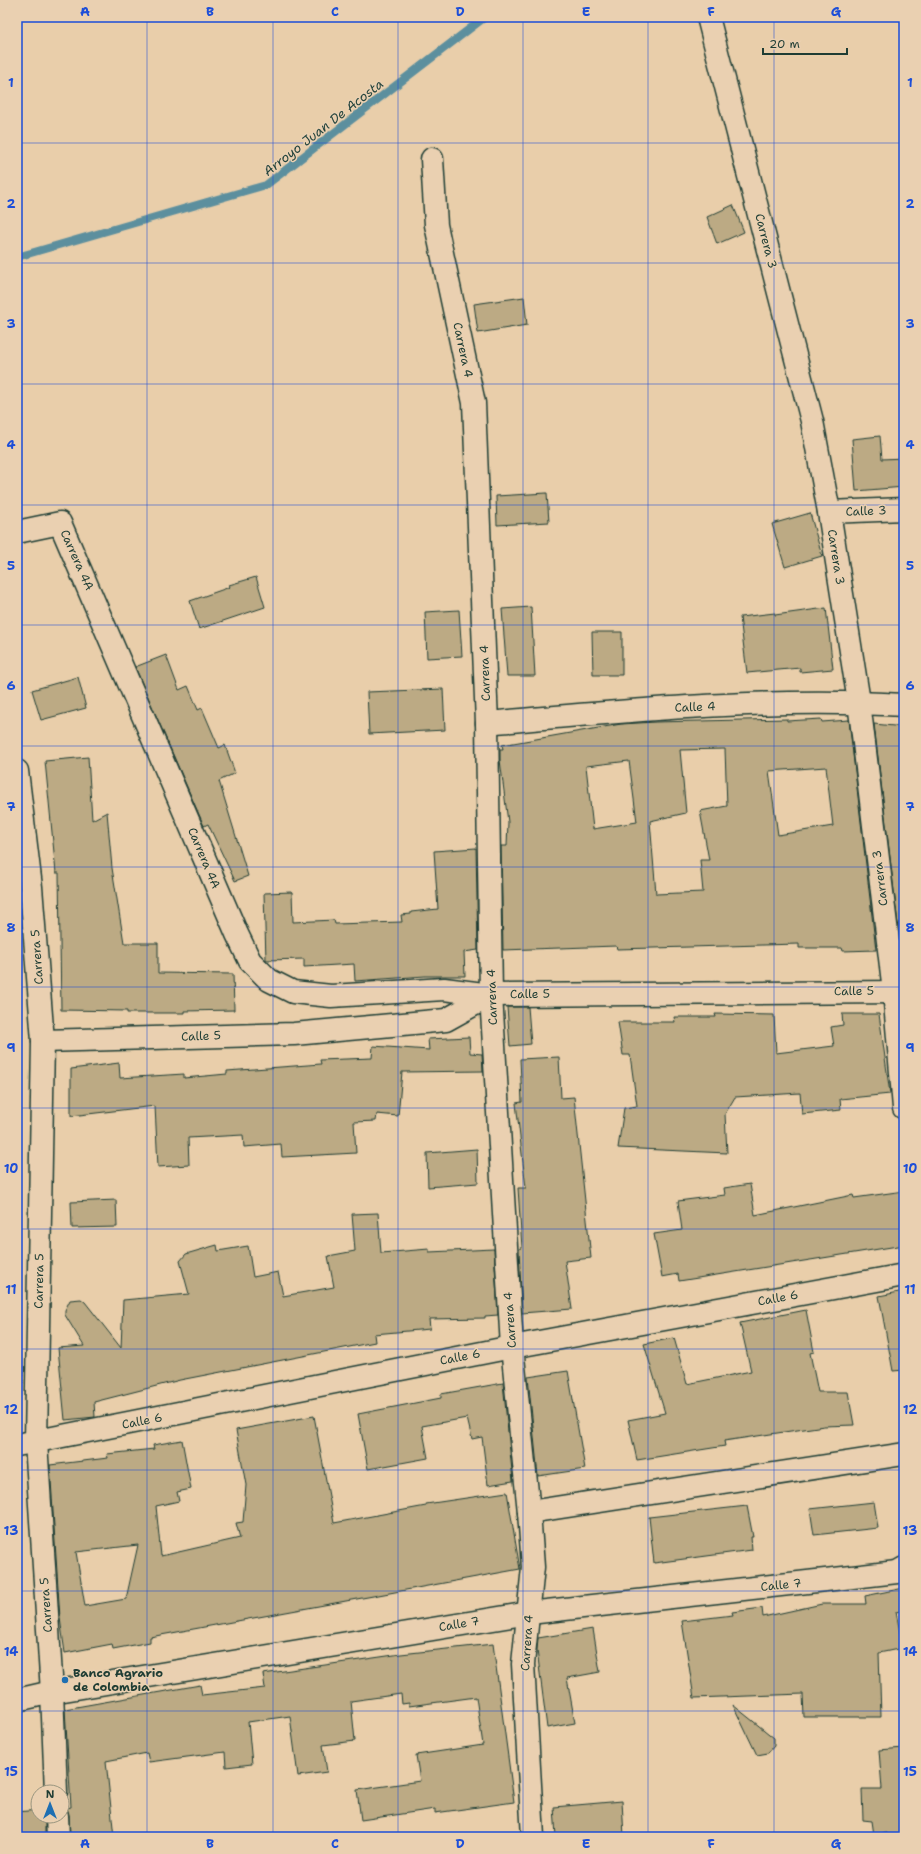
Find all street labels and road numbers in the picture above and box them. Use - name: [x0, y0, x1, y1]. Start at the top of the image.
- street label: Carrera 3: [751, 212, 781, 270]
- street label: Carrera 4: [449, 321, 477, 379]
- street label: Calle 3: [845, 502, 887, 520]
- street label: Carrera 4A: [56, 527, 98, 593]
- street label: Carrera 3: [824, 528, 848, 586]
- street label: Carrera 4: [476, 645, 494, 701]
- street label: Calle 4: [674, 698, 716, 716]
- street label: Carrera 4A: [184, 825, 224, 891]
- street label: Carrera 3: [869, 849, 891, 907]
- street label: Carrera 5: [27, 929, 47, 985]
- street label: Carrera 4: [483, 969, 501, 1025]
- street label: Calle 5: [834, 983, 874, 999]
- street label: Calle 5: [510, 986, 550, 1002]
- street label: Calle 5: [181, 1027, 221, 1045]
- street label: Carrera 5: [31, 1253, 47, 1309]
- street label: Calle 6: [756, 1287, 800, 1309]
- street label: Carrera 4: [500, 1291, 520, 1349]
- street label: Calle 6: [438, 1345, 482, 1369]
- street label: Calle 6: [120, 1409, 164, 1433]
- street label: Calle 7: [760, 1575, 802, 1595]
- street label: Carrera 5: [36, 1577, 56, 1633]
- street label: Calle 7: [437, 1613, 481, 1635]
- street label: Carrera 4: [517, 1614, 537, 1672]

